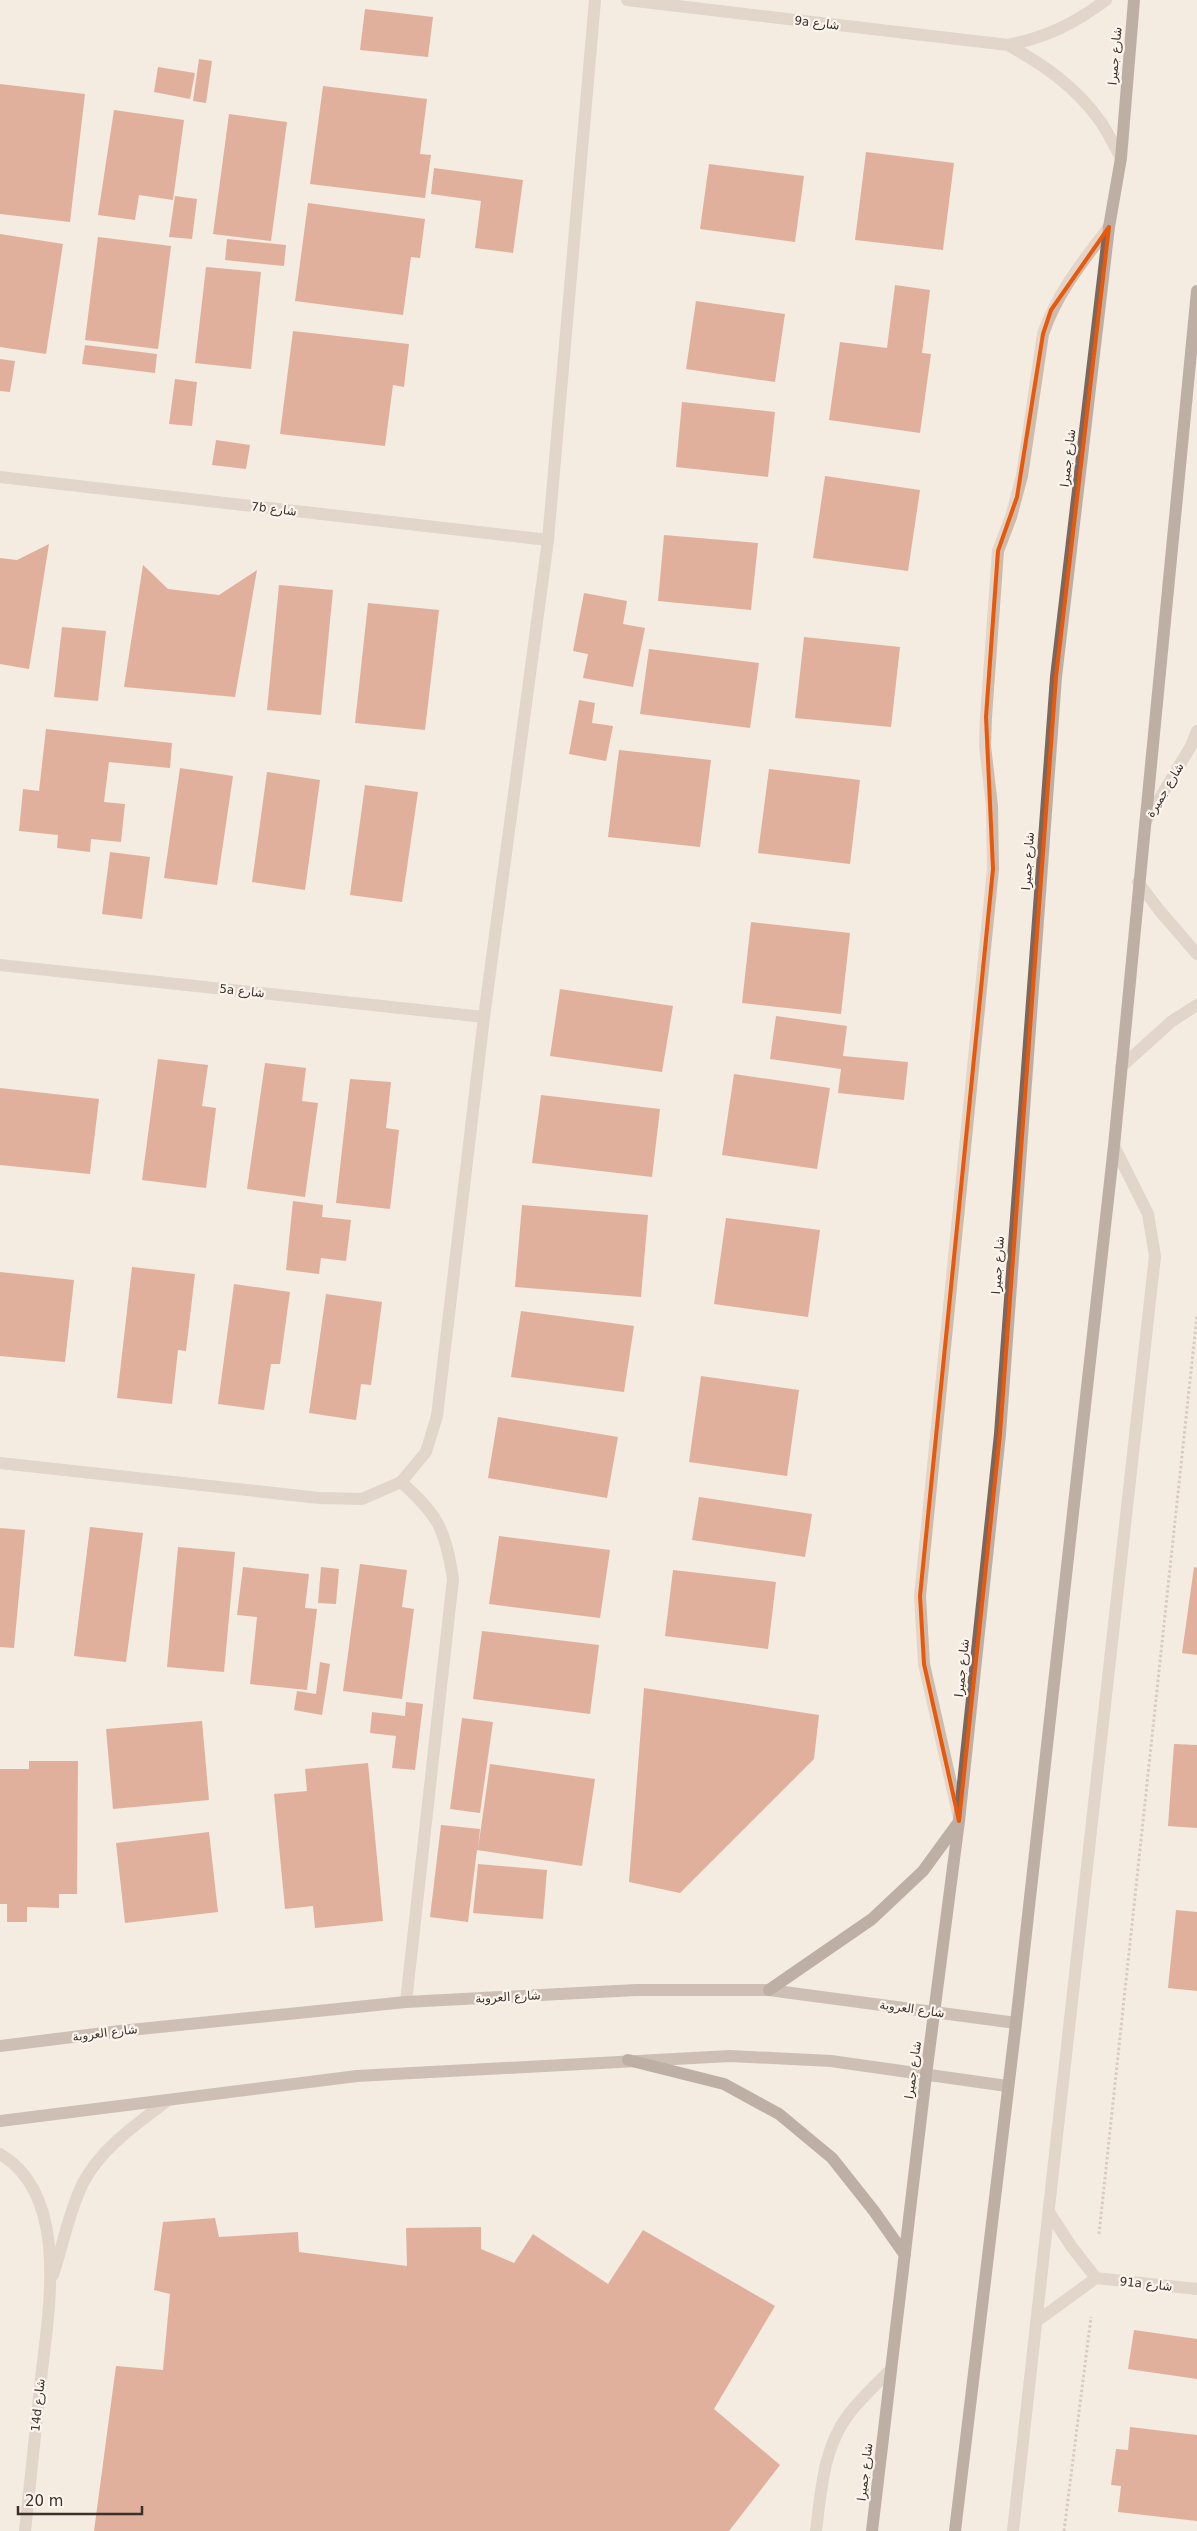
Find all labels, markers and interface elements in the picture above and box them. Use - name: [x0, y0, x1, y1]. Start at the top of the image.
- street label: 9a شارع: [793, 13, 840, 34]
- street label: شارع جميرا: [1105, 26, 1126, 86]
- street label: شارع جميرا: [1057, 428, 1080, 488]
- street label: 7b شارع: [250, 499, 298, 520]
- street label: شارع جميرة: [1143, 760, 1188, 820]
- street label: شارع جميرا: [1019, 831, 1038, 891]
- street label: 5a شارع: [219, 982, 265, 1001]
- street label: شارع جميرا: [989, 1235, 1008, 1295]
- street label: شارع جميرا: [952, 1638, 973, 1698]
- street label: شارع العروبة: [475, 1988, 541, 2007]
- street label: شارع العروبة: [878, 1998, 945, 2021]
- street label: شارع العروبة: [72, 2022, 138, 2045]
- street label: شارع جميرا: [902, 2040, 925, 2100]
- street label: 91a شارع: [1119, 2274, 1173, 2295]
- street label: 14d شارع: [28, 2378, 49, 2432]
- street label: شارع جميرا: [854, 2442, 877, 2502]
- scale bar: [18, 2484, 141, 2516]
- text: 20 m: [25, 2492, 63, 2510]

